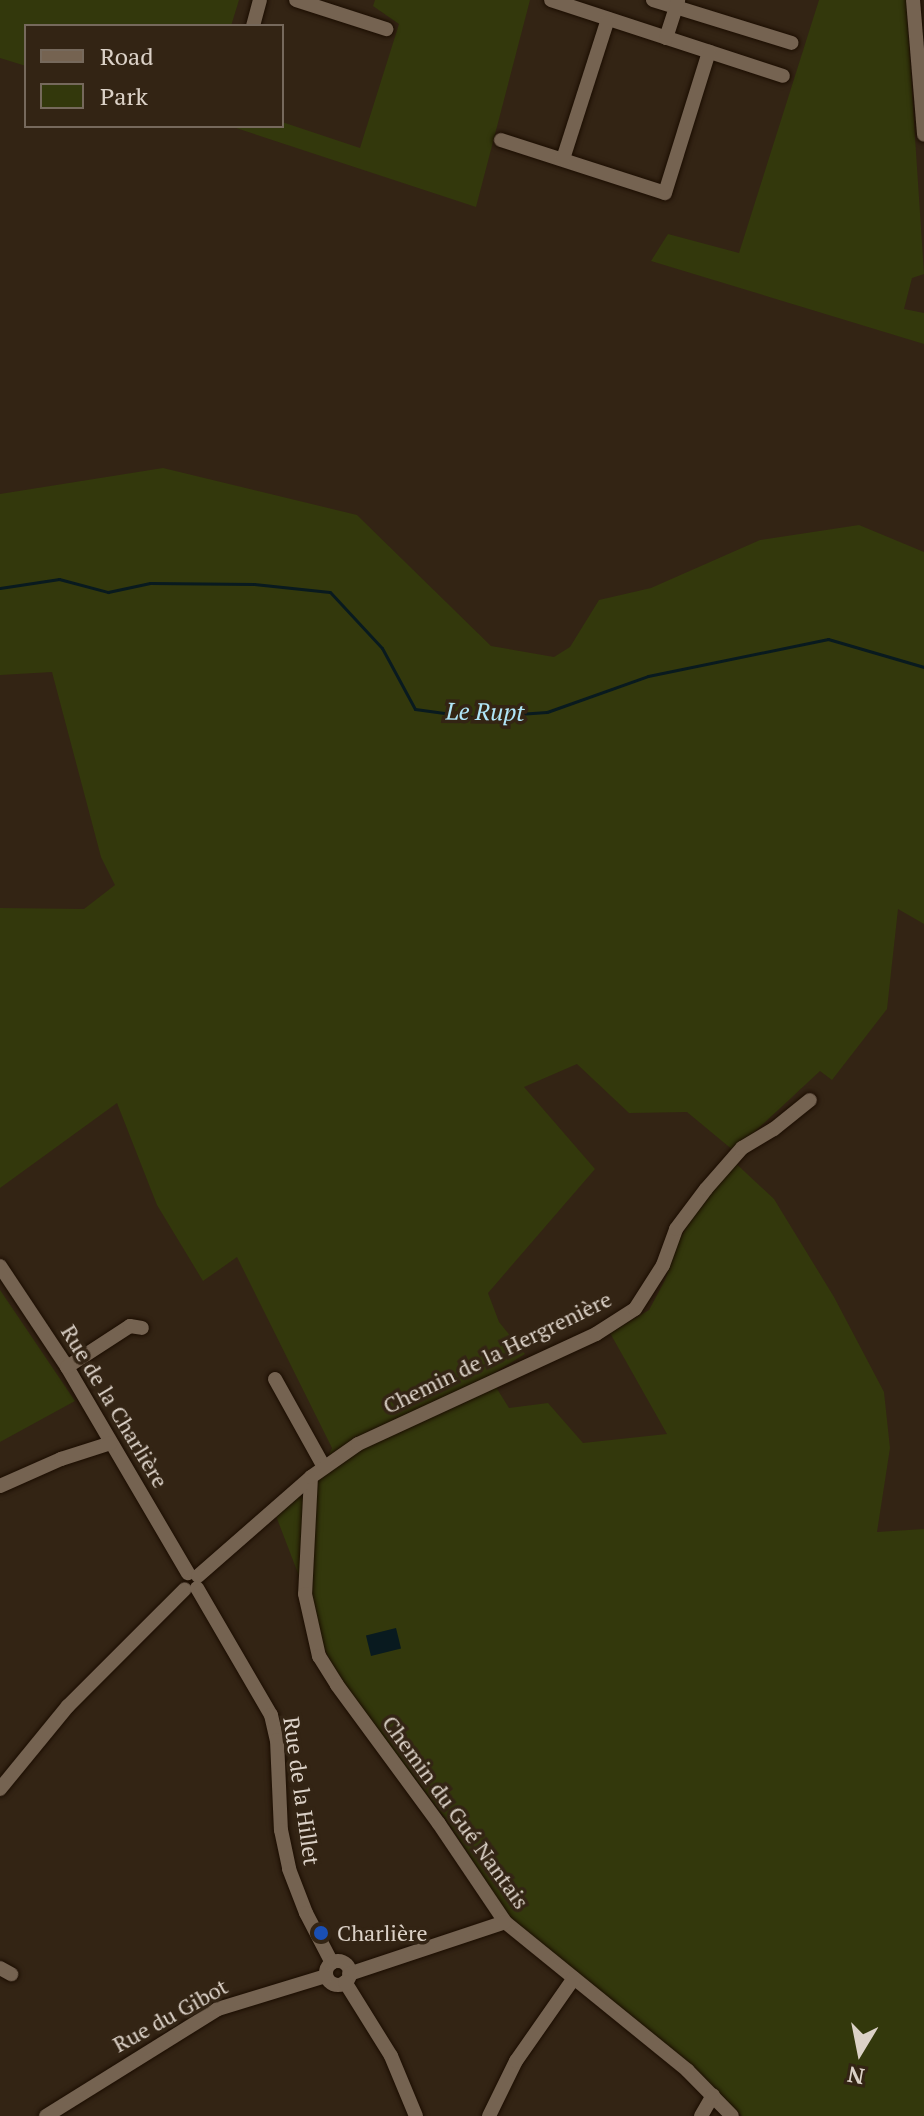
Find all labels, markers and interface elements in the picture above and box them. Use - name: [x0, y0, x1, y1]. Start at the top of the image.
- legend: [24, 24, 284, 128]
- text: Road: [100, 40, 154, 72]
- text: Park: [100, 80, 148, 112]
- water label: Le Rupt: [445, 697, 525, 727]
- street label: Chemin de la Hergrenière: [379, 1285, 615, 1419]
- street label: Rue de la Charlière: [56, 1320, 174, 1492]
- street label: Chemin du Gué Nantais: [377, 1710, 535, 1914]
- street label: Rue de la Hillet: [278, 1715, 326, 1867]
- place label: Charlière: [337, 1920, 427, 1946]
- marker: Charlière: [312, 1924, 330, 1942]
- street label: Rue du Gibot: [108, 1973, 232, 2057]
- north arrow: [820, 2012, 900, 2092]
- text: N: [845, 2060, 866, 2092]

